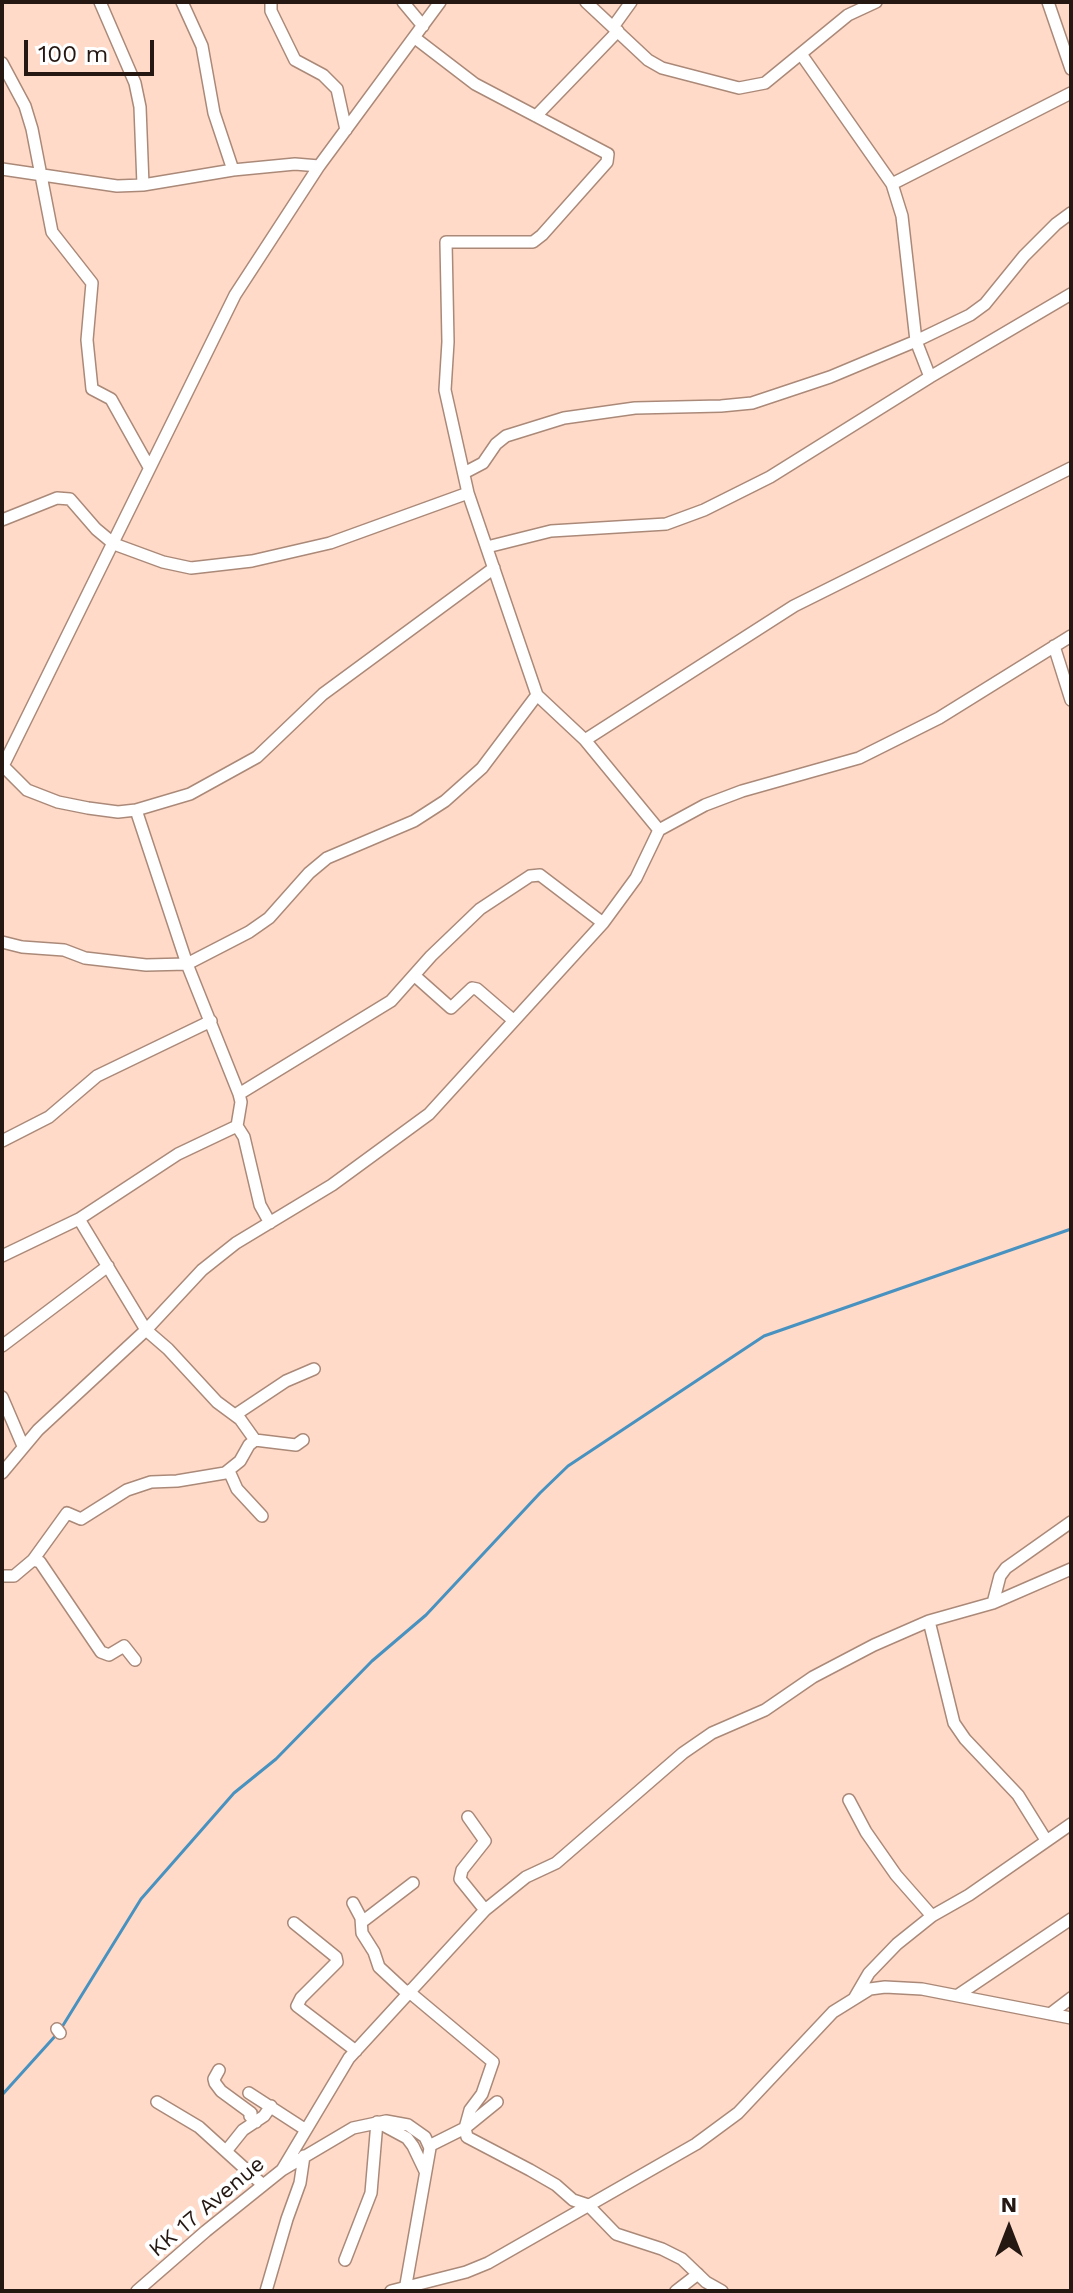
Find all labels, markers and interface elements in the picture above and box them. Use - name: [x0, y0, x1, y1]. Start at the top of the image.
- scale bar: [28, 24, 158, 74]
- text: 100 m: [38, 40, 108, 68]
- street label: KK 17 Avenue: [144, 2151, 270, 2263]
- north arrow: [969, 2189, 1049, 2269]
- text: N: [1001, 2192, 1017, 2217]

